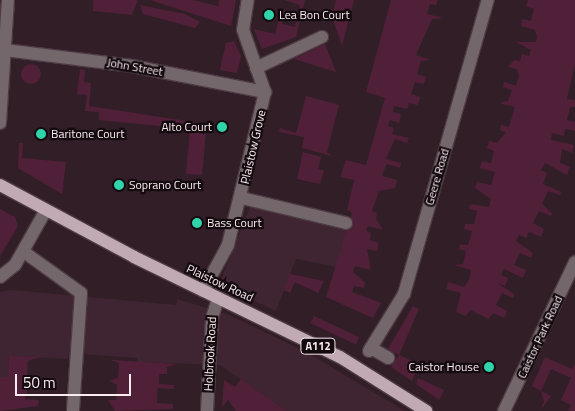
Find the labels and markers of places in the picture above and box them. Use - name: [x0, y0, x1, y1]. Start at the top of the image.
- place label: Lea Bon Court: [279, 8, 350, 22]
- marker: Lea Bon Court: [263, 9, 275, 21]
- place label: Alto Court: [161, 120, 212, 134]
- marker: Alto Court: [216, 121, 228, 133]
- place label: Baritone Court: [51, 127, 124, 141]
- marker: Baritone Court: [35, 128, 47, 140]
- place label: Soprano Court: [129, 178, 201, 192]
- marker: Soprano Court: [113, 179, 125, 191]
- place label: Bass Court: [207, 216, 262, 230]
- marker: Bass Court: [191, 217, 203, 229]
- place label: Caistor House: [409, 360, 479, 374]
- marker: Caistor House: [483, 361, 495, 373]

